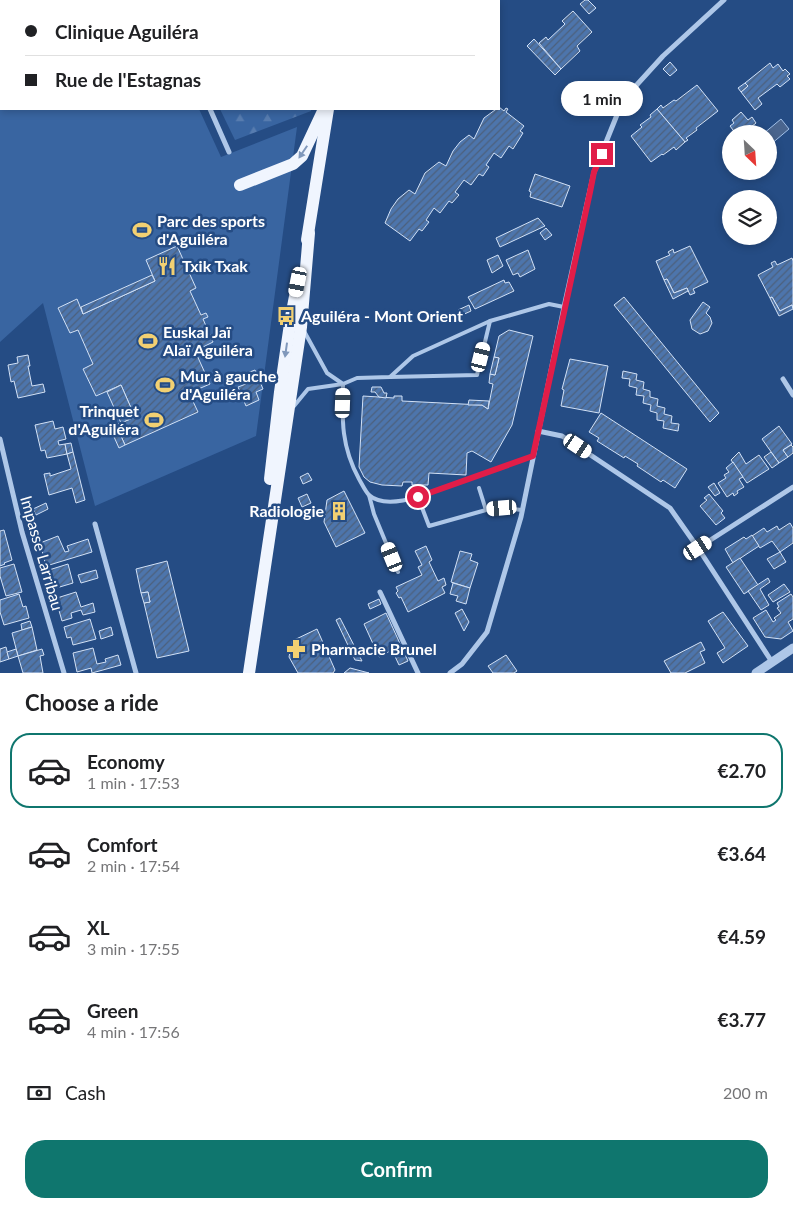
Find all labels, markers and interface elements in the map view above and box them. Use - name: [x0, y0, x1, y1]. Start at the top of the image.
- text: Clinique Aguiléra: [55, 20, 199, 43]
- text: Rue de l'Estagnas: [55, 68, 201, 91]
- callout: 1 min: [561, 82, 643, 116]
- text: 1 min: [582, 89, 622, 108]
- north arrow: [722, 125, 778, 180]
- map controls: [722, 125, 777, 245]
- route end: [591, 143, 613, 165]
- one-way arrow: [298, 146, 307, 159]
- button: layers: [722, 190, 777, 245]
- place label: Parc des sports d'Aguiléra: [157, 211, 265, 248]
- sports icon: Parc des sports d'Aguiléra: [131, 219, 153, 241]
- restaurant icon: Txik Txak: [156, 255, 178, 277]
- place label: Txik Txak: [182, 256, 248, 275]
- car: [287, 266, 308, 298]
- bus stop icon: Aguiléra - Mont Orient: [275, 305, 297, 327]
- place label: Aguiléra - Mont Orient: [300, 306, 463, 325]
- place label: Euskal Jaï Alaï Aguiléra: [162, 322, 253, 359]
- sports icon: Euskal Jaï Alaï Aguiléra: [137, 330, 159, 352]
- car: [470, 341, 491, 373]
- one-way arrow: [282, 342, 290, 358]
- place label: Mur à gauche d'Aguiléra: [180, 366, 277, 403]
- sports icon: Mur à gauche d'Aguiléra: [154, 374, 176, 396]
- car: [334, 388, 351, 418]
- place label: Trinquet d'Aguiléra: [68, 401, 139, 438]
- sports icon: Trinquet d'Aguiléra: [143, 409, 165, 431]
- car: [561, 431, 594, 461]
- route start: [407, 486, 429, 508]
- street label: Impasse Larribau: [17, 493, 68, 612]
- car: [486, 499, 517, 517]
- building icon: Radiologie: [328, 500, 350, 522]
- place label: Radiologie: [249, 501, 324, 520]
- car: [681, 534, 714, 562]
- car: [379, 540, 404, 574]
- pharmacy icon: Pharmacie Brunel: [285, 638, 307, 660]
- place label: Pharmacie Brunel: [311, 639, 437, 658]
- text: Choose a ride: [25, 689, 159, 716]
- icon: car: [27, 748, 72, 793]
- text: Economy: [87, 750, 165, 773]
- text: €2.70: [717, 759, 766, 782]
- text: 1 min · 17:53: [87, 773, 180, 792]
- icon: car: [27, 831, 72, 876]
- text: Comfort: [87, 833, 158, 856]
- text: €3.64: [717, 842, 766, 865]
- text: 2 min · 17:54: [87, 856, 180, 875]
- icon: car: [27, 914, 72, 959]
- text: XL: [87, 916, 110, 939]
- text: €4.59: [717, 925, 766, 948]
- text: 3 min · 17:55: [87, 939, 180, 958]
- icon: car: [27, 997, 72, 1042]
- text: Green: [87, 999, 138, 1022]
- text: €3.77: [717, 1008, 766, 1031]
- text: 4 min · 17:56: [87, 1022, 180, 1041]
- icon: cash: [25, 1079, 53, 1107]
- text: Cash: [65, 1081, 106, 1104]
- text: 200 m: [723, 1083, 768, 1102]
- button: Confirm: [25, 1140, 768, 1198]

